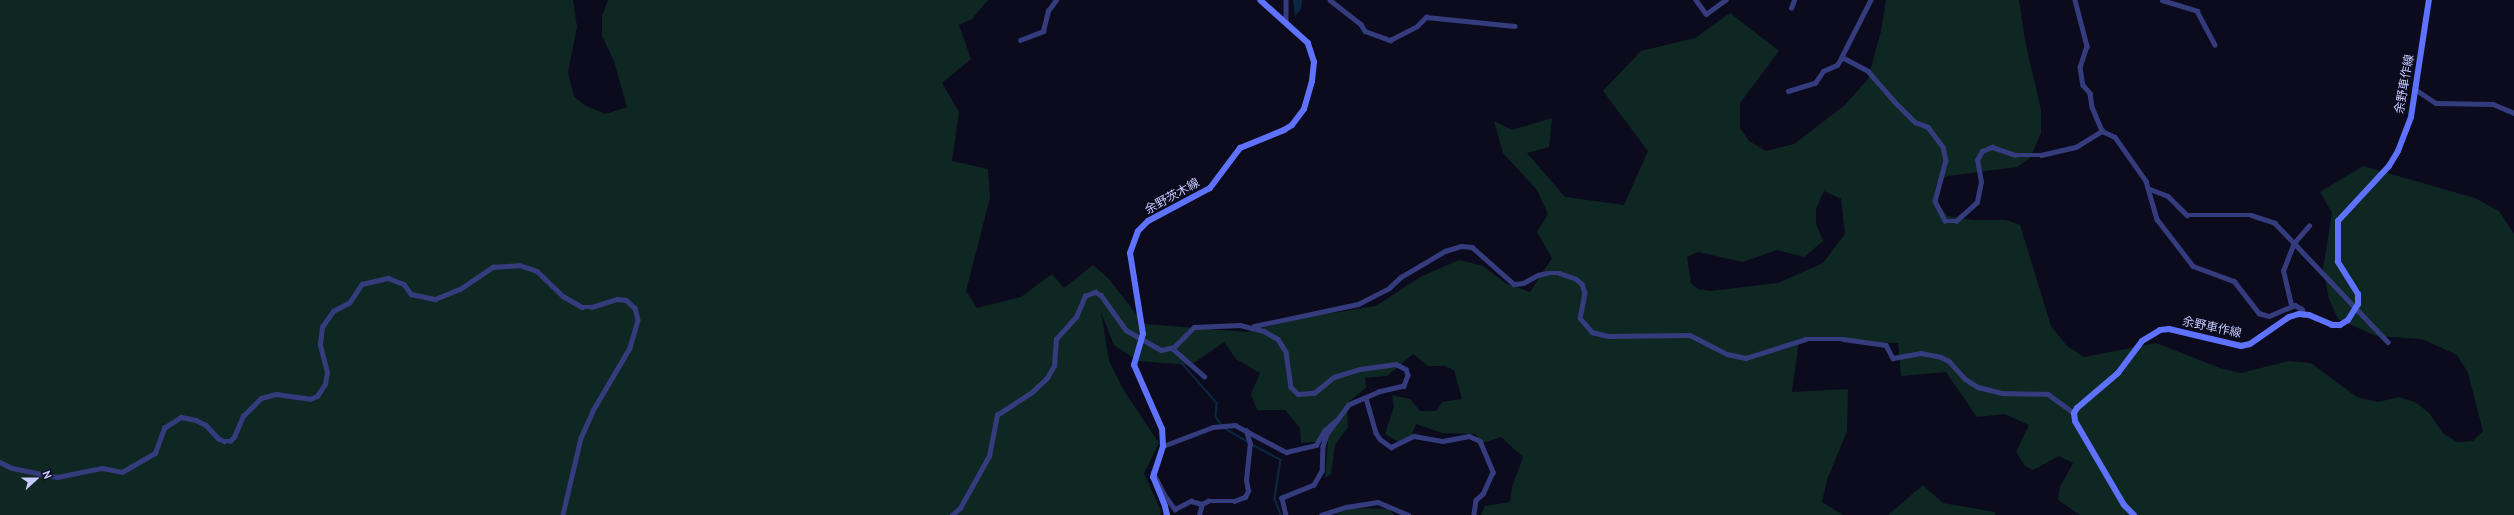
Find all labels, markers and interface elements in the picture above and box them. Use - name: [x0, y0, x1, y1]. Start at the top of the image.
- street label: 余野車作線: [2392, 53, 2416, 115]
- street label: 余野茨木線: [1142, 175, 1202, 217]
- street label: 余野車作線: [2181, 314, 2243, 340]
- north arrow: [16, 459, 56, 499]
- text: N: [39, 469, 55, 481]

